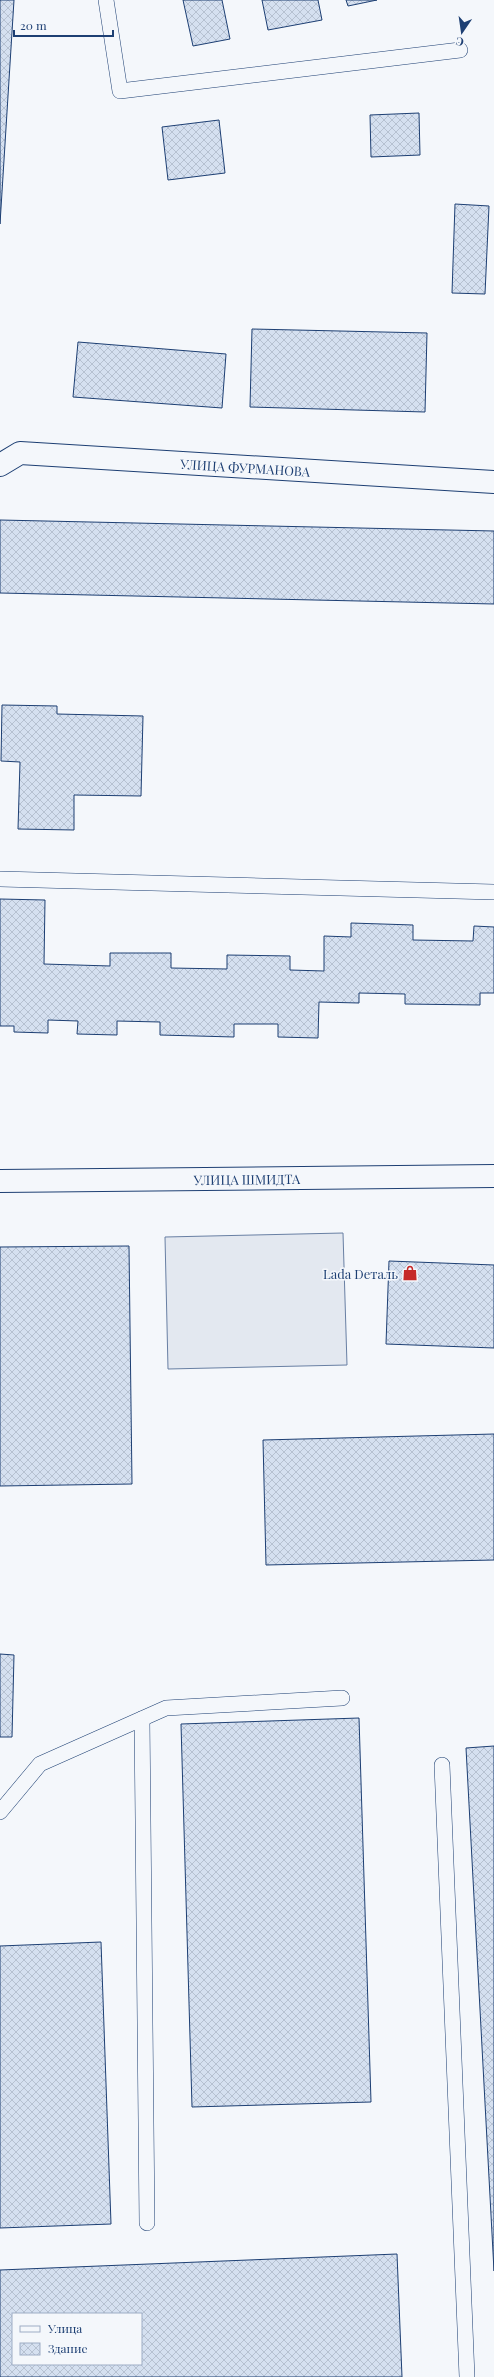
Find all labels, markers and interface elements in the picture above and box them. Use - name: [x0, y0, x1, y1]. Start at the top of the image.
- scale bar: [14, 12, 113, 38]
- north arrow: [442, 12, 482, 52]
- text: 20 m: [20, 17, 47, 33]
- text: С: [454, 34, 465, 50]
- street label: УЛИЦА ФУРМАНОВА: [179, 454, 311, 479]
- street label: УЛИЦА ШМИДТА: [193, 1169, 301, 1188]
- shop icon: Lada Dеталь: [401, 1264, 419, 1282]
- place label: Lada Dеталь: [323, 1265, 398, 1282]
- legend: [12, 2313, 142, 2365]
- text: Улица: [47, 2320, 82, 2336]
- text: Здание: [48, 2340, 88, 2356]

